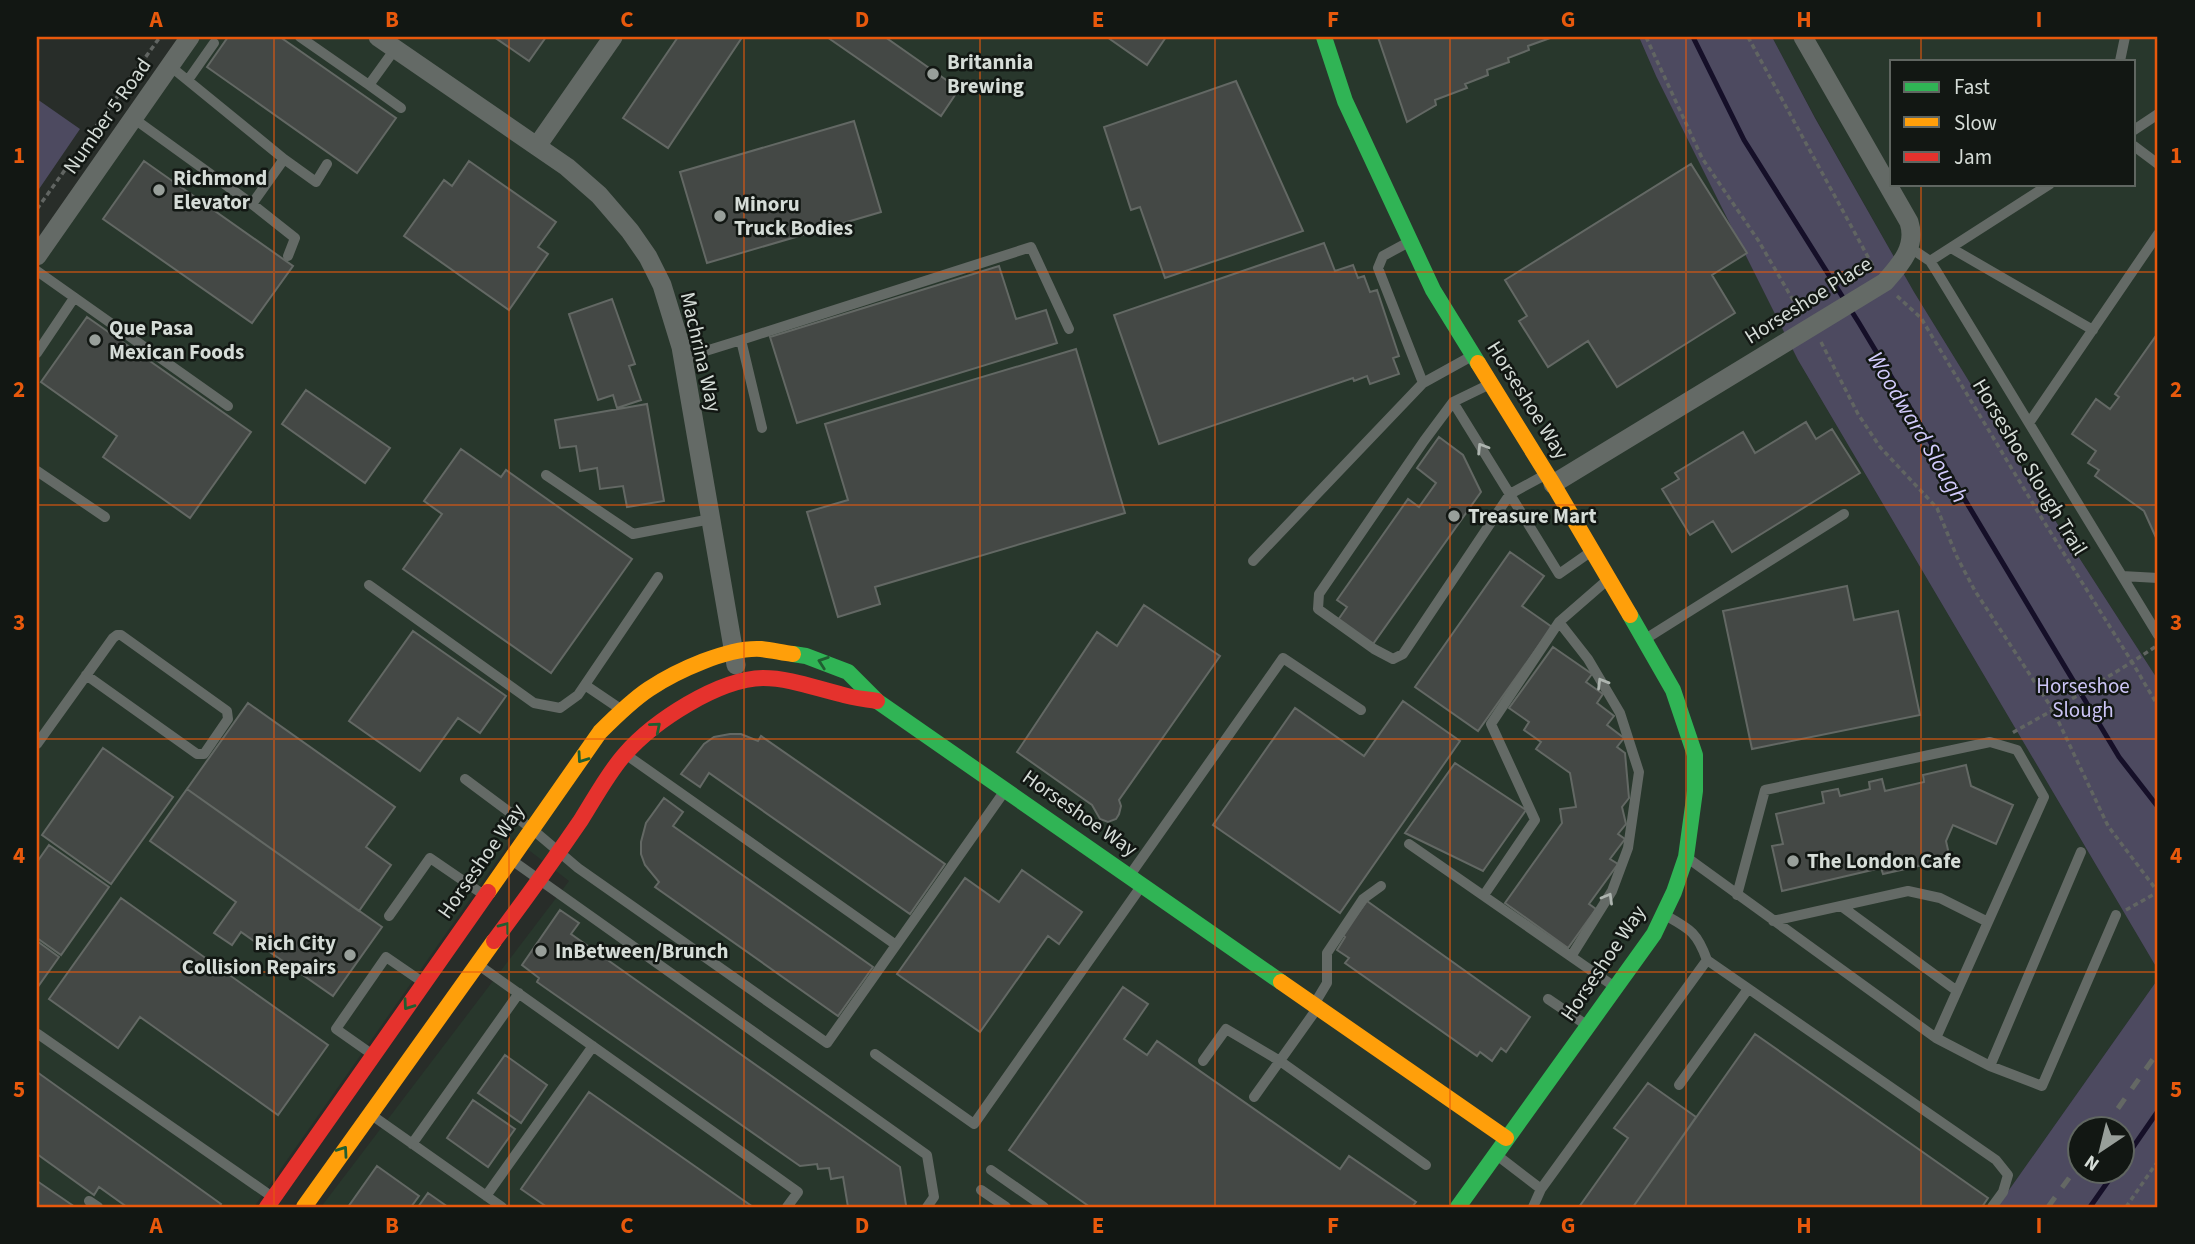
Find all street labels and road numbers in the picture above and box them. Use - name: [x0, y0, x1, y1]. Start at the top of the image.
- street label: Number 5 Road: [56, 52, 158, 180]
- street label: Horseshoe Place: [1739, 249, 1877, 351]
- street label: Machrina Way: [673, 289, 729, 415]
- street label: Horseshoe Way: [1480, 335, 1576, 465]
- street label: Horseshoe Slough Trail: [1965, 373, 2095, 561]
- street label: Horseshoe Way: [1016, 762, 1144, 864]
- street label: Horseshoe Way: [430, 797, 532, 925]
- street label: Horseshoe Way: [1553, 899, 1653, 1027]

